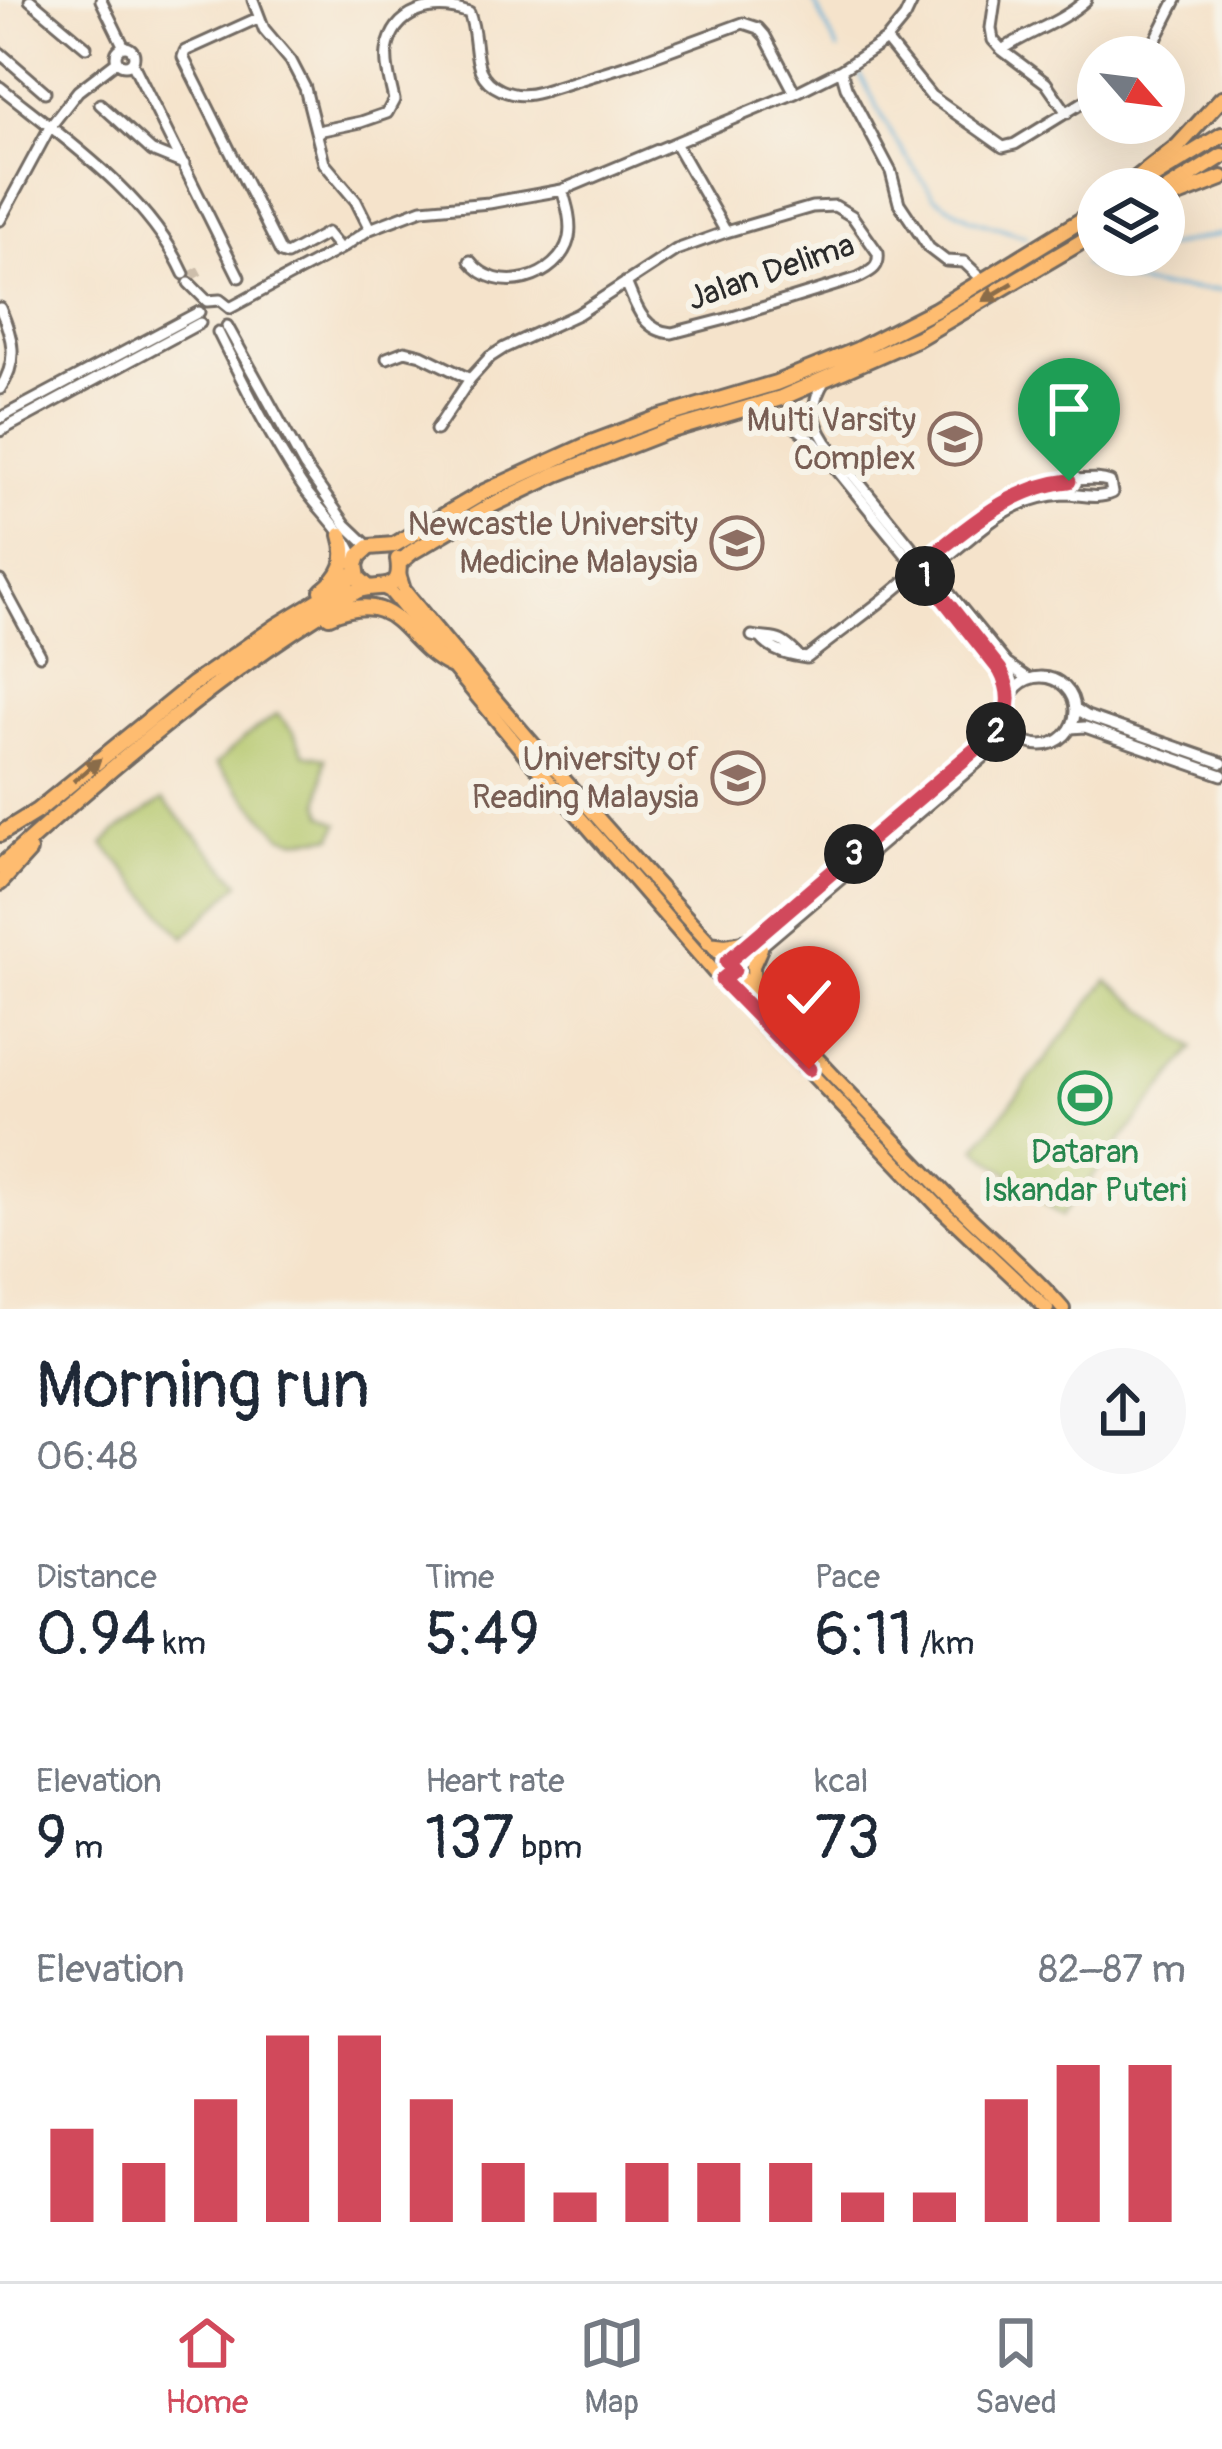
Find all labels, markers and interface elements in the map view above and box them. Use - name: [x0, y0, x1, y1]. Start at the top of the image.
- north arrow: [1077, 36, 1185, 144]
- map controls: [1077, 36, 1185, 276]
- button: layers: [1077, 168, 1185, 276]
- street label: Jalan Delima: [682, 224, 860, 320]
- one-way arrow: [981, 281, 1015, 302]
- pin: [1018, 358, 1120, 481]
- icon: arrive: [1036, 376, 1102, 442]
- place label: Multi Varsity Complex: [747, 400, 916, 479]
- school or university icon: Multi Varsity Complex: [927, 411, 983, 467]
- place label: Newcastle University Medicine Malaysia: [407, 504, 698, 583]
- school or university icon: Newcastle University Medicine Malaysia: [709, 515, 765, 571]
- pin: 1: [895, 546, 955, 606]
- text: 1: [919, 555, 931, 596]
- pin: 2: [966, 702, 1026, 762]
- text: 2: [987, 711, 1005, 752]
- place label: University of Reading Malaysia: [472, 739, 699, 818]
- school or university icon: University of Reading Malaysia: [710, 750, 766, 806]
- one-way arrow: [72, 757, 102, 783]
- pin: 3: [824, 824, 884, 884]
- text: 3: [845, 833, 863, 874]
- pin: [758, 946, 860, 1069]
- icon: check: [776, 964, 842, 1030]
- sports icon: Dataran Iskandar Puteri: [1057, 1070, 1113, 1126]
- place label: Dataran Iskandar Puteri: [983, 1132, 1187, 1211]
- text: Morning run: [36, 1345, 370, 1428]
- button: share: [1060, 1348, 1186, 1474]
- text: 06:48: [36, 1432, 138, 1481]
- text: Distance: [36, 1557, 157, 1598]
- text: Time: [425, 1557, 494, 1598]
- text: Pace: [815, 1557, 880, 1598]
- text: 0.94: [36, 1598, 156, 1673]
- text: 5:49: [425, 1598, 540, 1673]
- text: 6:11: [815, 1598, 913, 1673]
- text: km: [156, 1623, 206, 1664]
- text: /km: [913, 1623, 975, 1664]
- text: Elevation: [36, 1761, 162, 1802]
- text: Heart rate: [425, 1761, 564, 1802]
- text: kcal: [815, 1761, 868, 1802]
- text: 9: [36, 1802, 67, 1877]
- text: 137: [425, 1802, 514, 1877]
- text: 73: [815, 1802, 880, 1877]
- text: m: [67, 1827, 103, 1868]
- text: bpm: [514, 1827, 582, 1868]
- text: Elevation: [36, 1945, 185, 1994]
- text: 82–87 m: [1038, 1945, 1186, 1994]
- tab: Home: [165, 2310, 248, 2423]
- tab: Map: [579, 2310, 645, 2423]
- tab: Saved: [975, 2310, 1057, 2423]

